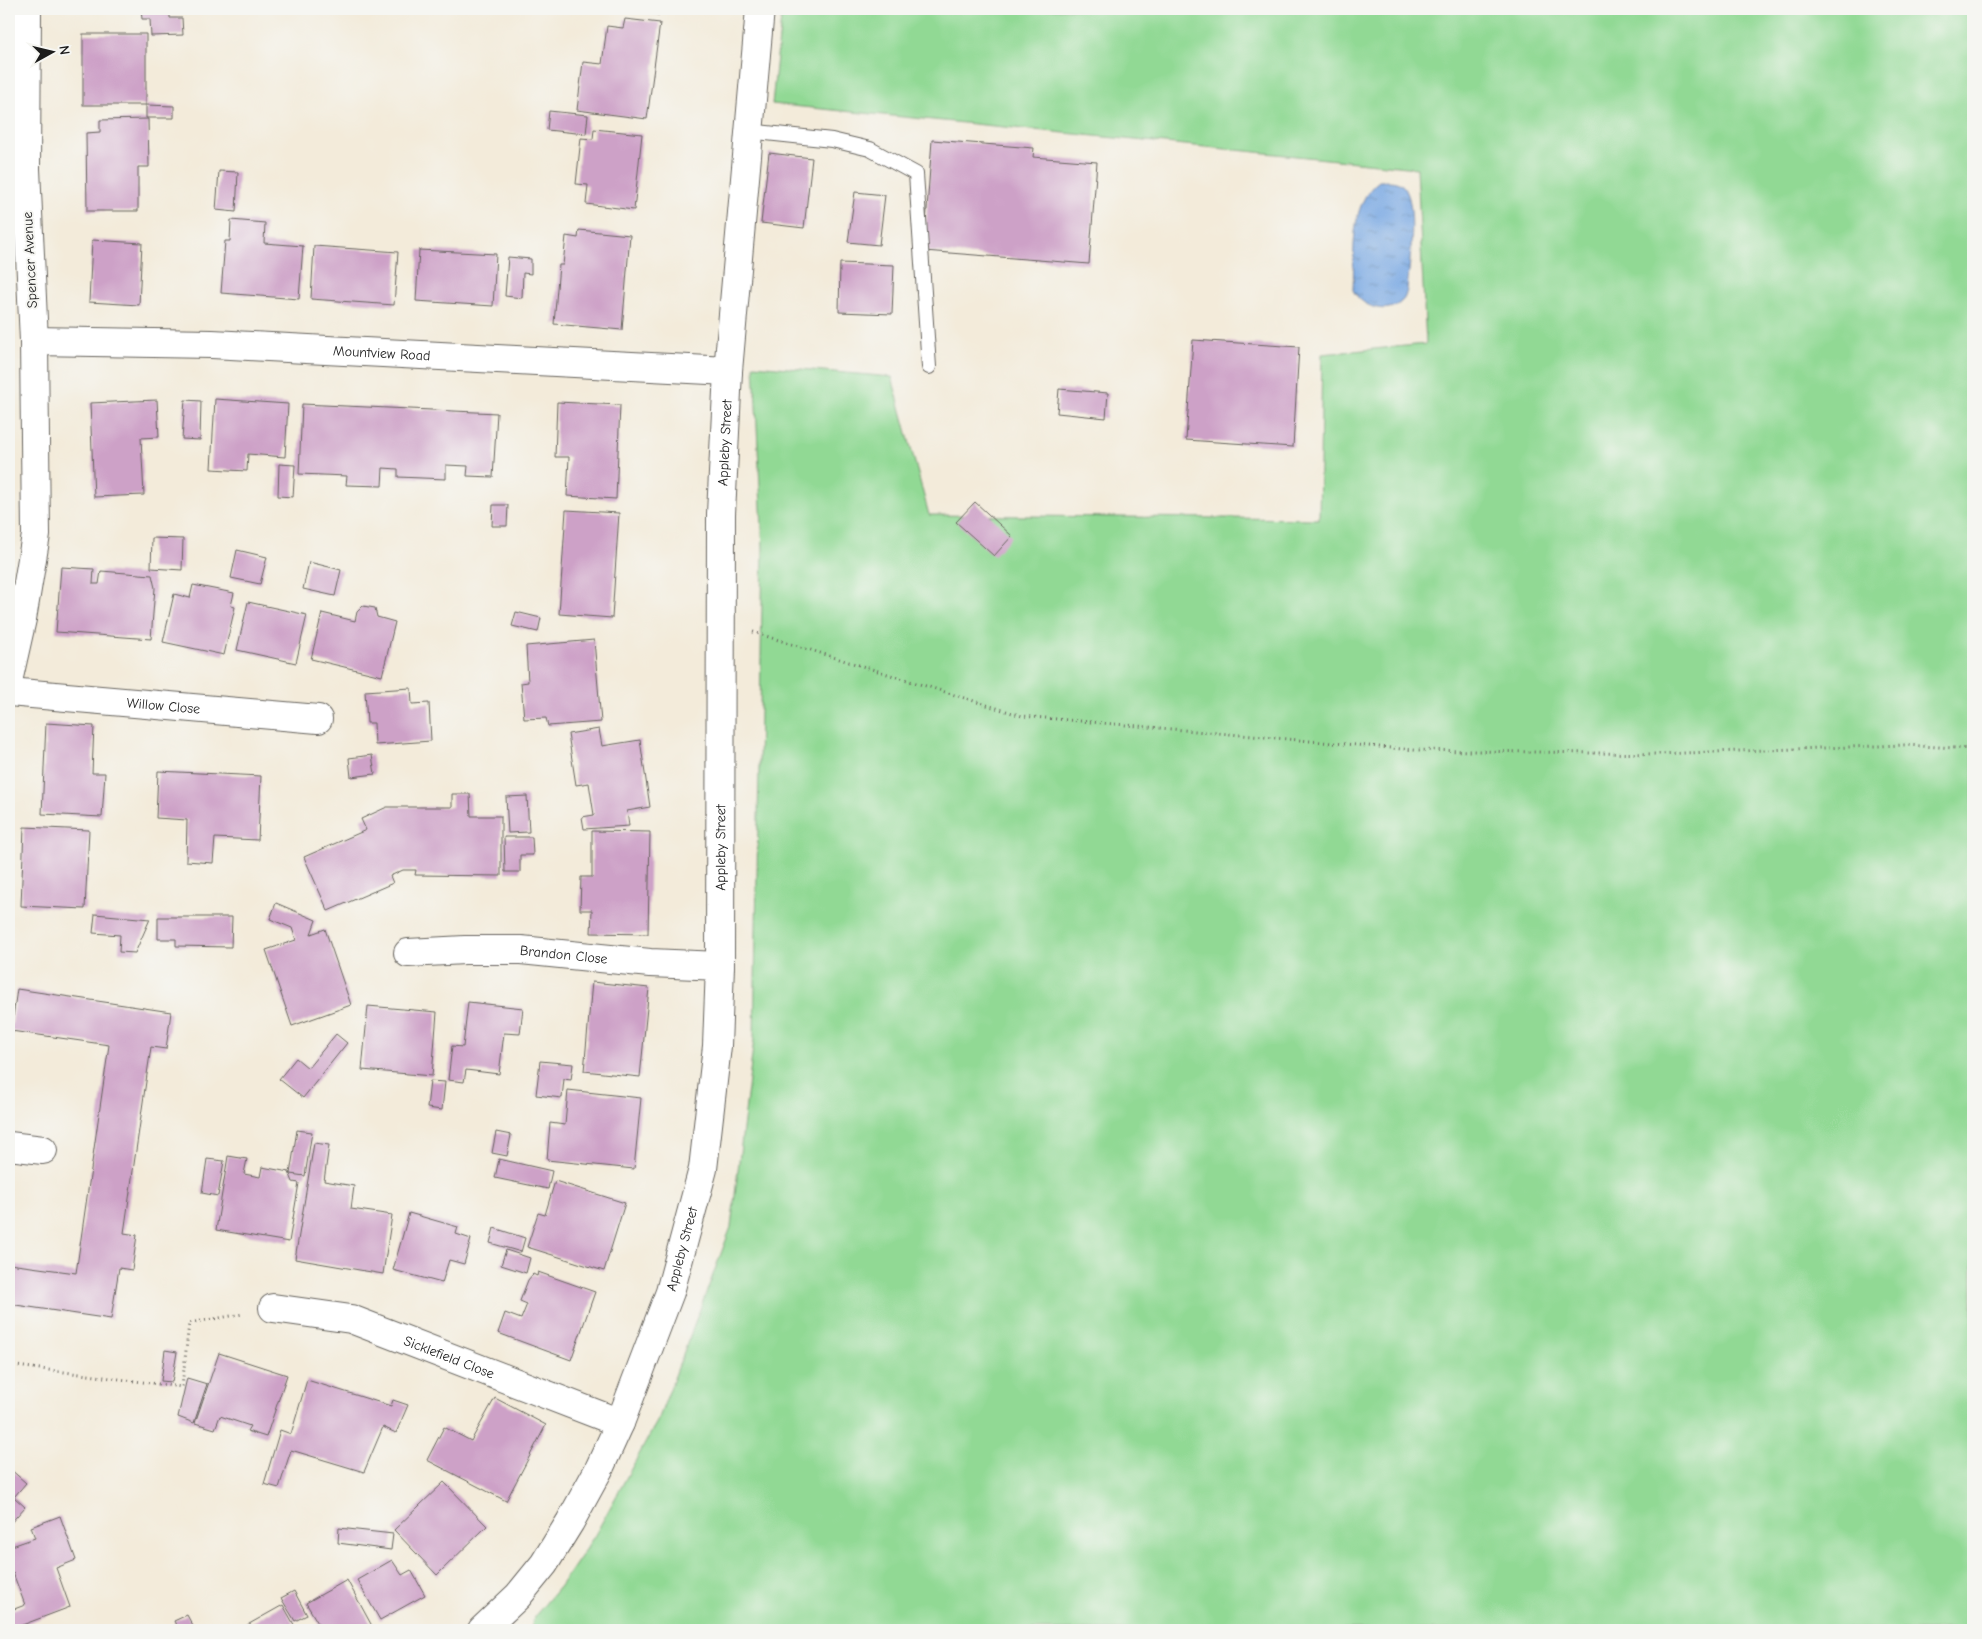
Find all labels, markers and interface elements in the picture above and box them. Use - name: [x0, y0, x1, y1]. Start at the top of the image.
- north arrow: [28, 28, 78, 78]
- text: N: [55, 45, 73, 56]
- street label: Spencer Avenue: [19, 211, 41, 309]
- street label: Mountview Road: [333, 342, 431, 364]
- street label: Appleby Street: [714, 398, 735, 486]
- street label: Willow Close: [126, 694, 201, 717]
- street label: Appleby Street: [712, 803, 729, 891]
- street label: Brandon Close: [519, 941, 608, 967]
- street label: Appleby Street: [662, 1204, 701, 1293]
- street label: Sicklefield Close: [401, 1332, 497, 1382]

